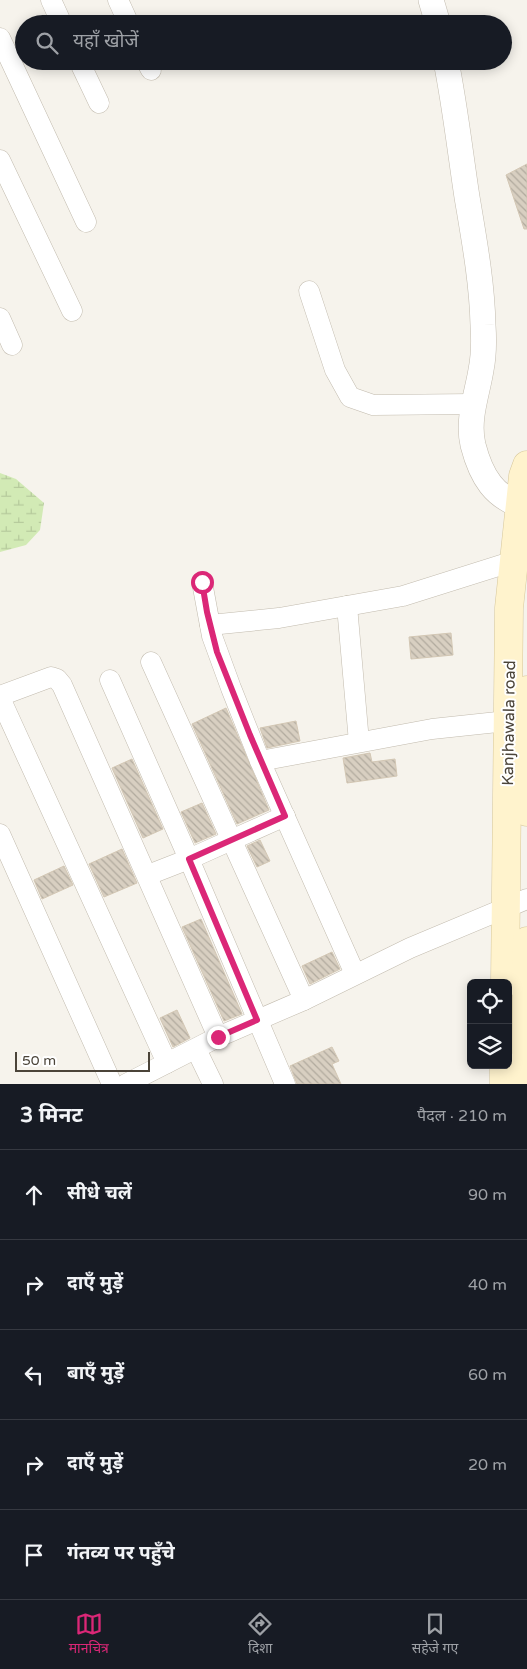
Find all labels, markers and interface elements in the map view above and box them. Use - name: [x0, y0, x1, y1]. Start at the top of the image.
- search box: [15, 15, 512, 70]
- icon: search: [33, 29, 61, 57]
- text: यहाँ खोजें: [73, 30, 139, 52]
- route start: [191, 571, 214, 594]
- street label: Kanjhawala road: [498, 660, 520, 786]
- map controls: [467, 979, 512, 1069]
- button: locate: [467, 979, 512, 1024]
- button: layers: [467, 1024, 512, 1069]
- route end: [207, 1026, 230, 1049]
- scale bar: [15, 1049, 150, 1072]
- text: 50 m: [22, 1052, 56, 1069]
- text: 3 मिनट: [20, 1103, 83, 1128]
- text: पैदल · 210 m: [417, 1106, 507, 1126]
- icon: ahead: [20, 1181, 48, 1209]
- text: सीधे चलें: [67, 1182, 132, 1204]
- text: 90 m: [468, 1185, 507, 1205]
- icon: right: [20, 1271, 48, 1299]
- text: दाएँ मुड़ें: [67, 1272, 123, 1294]
- text: 40 m: [468, 1275, 507, 1295]
- icon: left: [20, 1361, 48, 1389]
- text: बाएँ मुड़ें: [67, 1362, 124, 1384]
- text: 60 m: [468, 1365, 507, 1385]
- icon: right: [20, 1451, 48, 1479]
- text: दाएँ मुड़ें: [67, 1452, 123, 1474]
- text: 20 m: [468, 1455, 507, 1475]
- icon: arrive: [20, 1541, 48, 1569]
- text: गंतव्य पर पहुँचे: [67, 1542, 175, 1564]
- tab: मानचित्र: [69, 1610, 109, 1659]
- tab: दिशा: [246, 1610, 274, 1659]
- tab: सहेजे गए: [412, 1610, 458, 1659]

